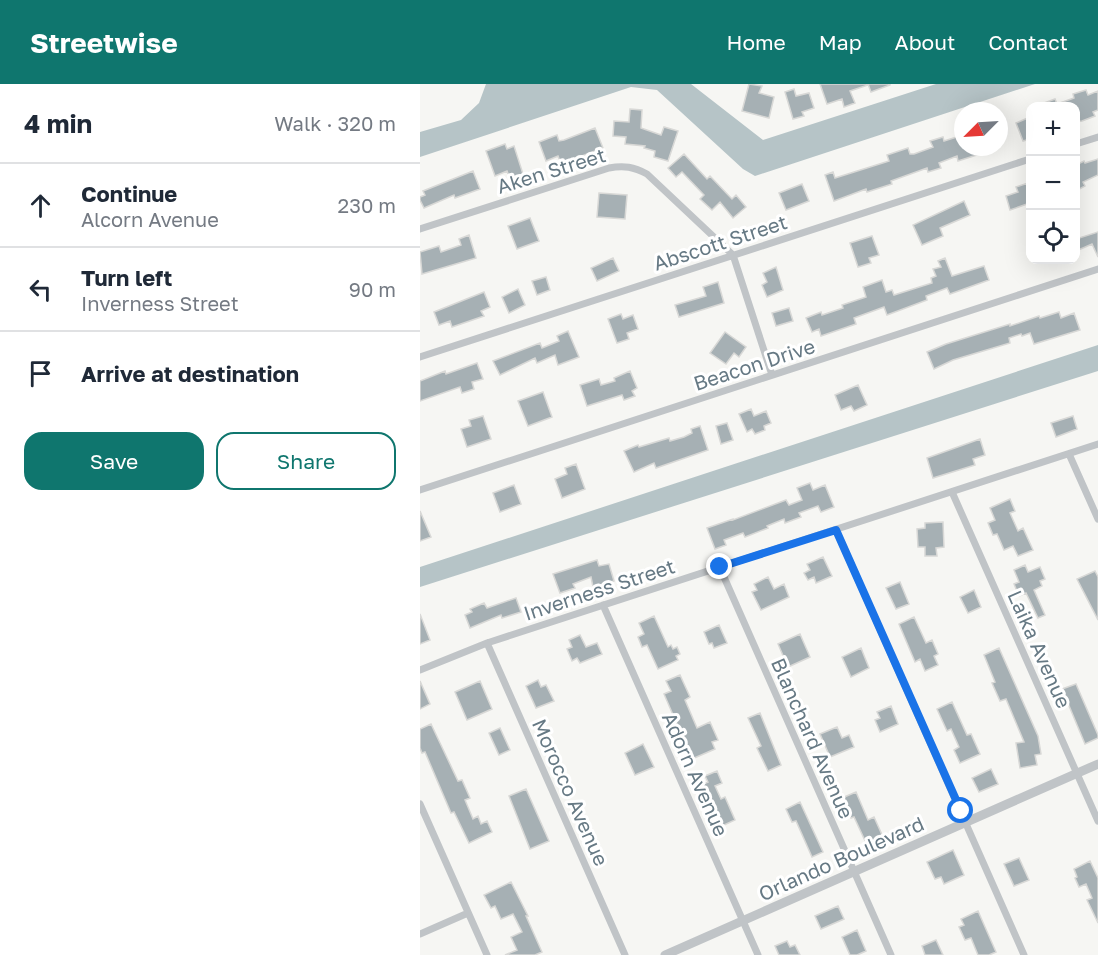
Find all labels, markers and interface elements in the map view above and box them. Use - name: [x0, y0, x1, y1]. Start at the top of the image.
- text: Streetwise: [30, 26, 178, 59]
- text: Home: [726, 29, 786, 55]
- text: Map: [819, 29, 862, 55]
- text: About: [895, 29, 955, 55]
- text: Contact: [988, 29, 1068, 55]
- north arrow: [954, 102, 1008, 156]
- map controls: [1026, 102, 1080, 264]
- button: +: [1026, 102, 1080, 156]
- text: 4 min: [24, 108, 92, 139]
- text: Walk · 320 m: [274, 111, 396, 135]
- street label: Aken Street: [494, 142, 608, 198]
- button: −: [1026, 156, 1080, 210]
- text: Continue: [81, 180, 177, 207]
- icon: ahead: [24, 189, 57, 222]
- text: 230 m: [338, 193, 396, 217]
- text: Alcorn Avenue: [81, 207, 219, 231]
- street label: Abscott Street: [650, 209, 790, 275]
- button: locate: [1026, 210, 1080, 264]
- text: Turn left: [81, 264, 172, 291]
- icon: left: [24, 273, 57, 306]
- text: 90 m: [349, 277, 396, 301]
- text: Inverness Street: [81, 291, 239, 315]
- street label: Beacon Drive: [690, 333, 818, 395]
- icon: arrive: [24, 357, 57, 390]
- text: Arrive at destination: [81, 360, 299, 387]
- button: Save: [24, 432, 204, 490]
- button: Share: [216, 432, 396, 490]
- street label: Inverness Street: [520, 553, 678, 625]
- route end: [706, 553, 732, 579]
- street label: Laika Avenue: [1003, 586, 1077, 712]
- street label: Blanchard Avenue: [767, 654, 859, 822]
- street label: Adorn Avenue: [658, 708, 734, 840]
- street label: Morocco Avenue: [528, 715, 614, 869]
- route start: [947, 797, 973, 823]
- street label: Orlando Boulevard: [755, 811, 927, 905]

